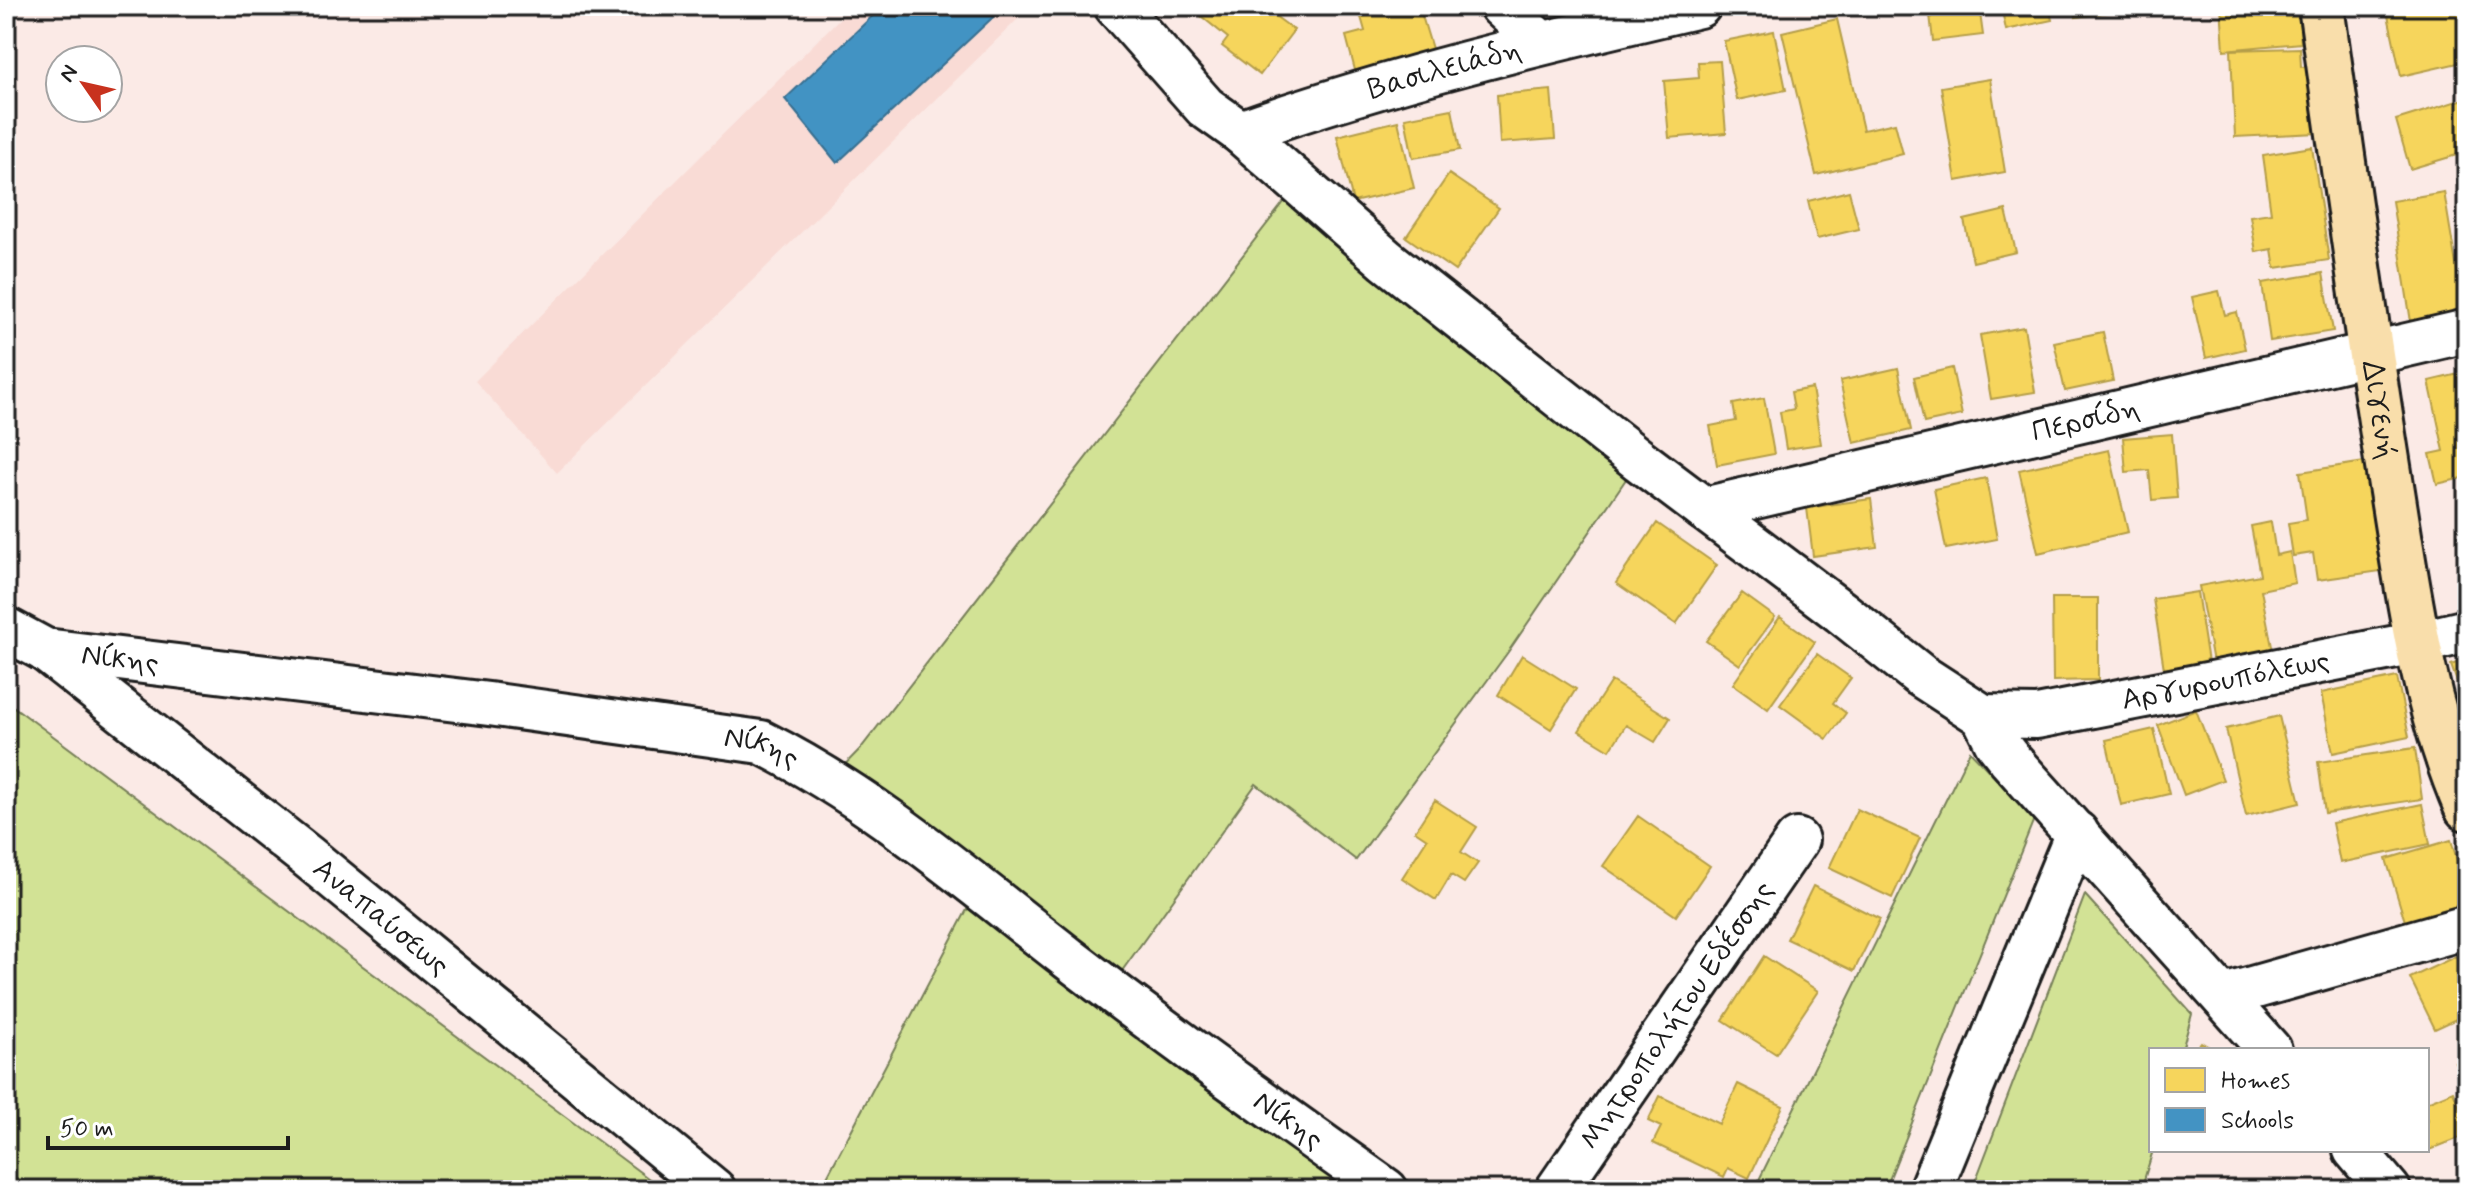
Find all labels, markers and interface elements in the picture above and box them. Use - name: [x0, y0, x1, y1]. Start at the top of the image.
- street label: Βασιλειάδη: [1363, 30, 1526, 109]
- north arrow: [44, 44, 124, 124]
- text: N: [53, 60, 85, 88]
- street label: Διγενή: [2352, 358, 2406, 462]
- street label: Περσίδη: [2028, 388, 2144, 451]
- street label: Νίκης: [79, 635, 161, 683]
- street label: Αργυρουπόλεως: [2118, 641, 2333, 720]
- street label: Νίκης: [722, 718, 806, 778]
- street label: Αναπαύσεως: [305, 849, 458, 985]
- street label: Μητροπολήτου Εδέσσης: [1571, 873, 1783, 1157]
- legend: [2149, 1048, 2429, 1152]
- text: Homes: [2221, 1066, 2290, 1097]
- street label: Νίκης: [1245, 1082, 1331, 1159]
- scale bar: [48, 1100, 288, 1150]
- text: Schools: [2221, 1106, 2294, 1137]
- text: 50 m: [60, 1114, 114, 1145]

